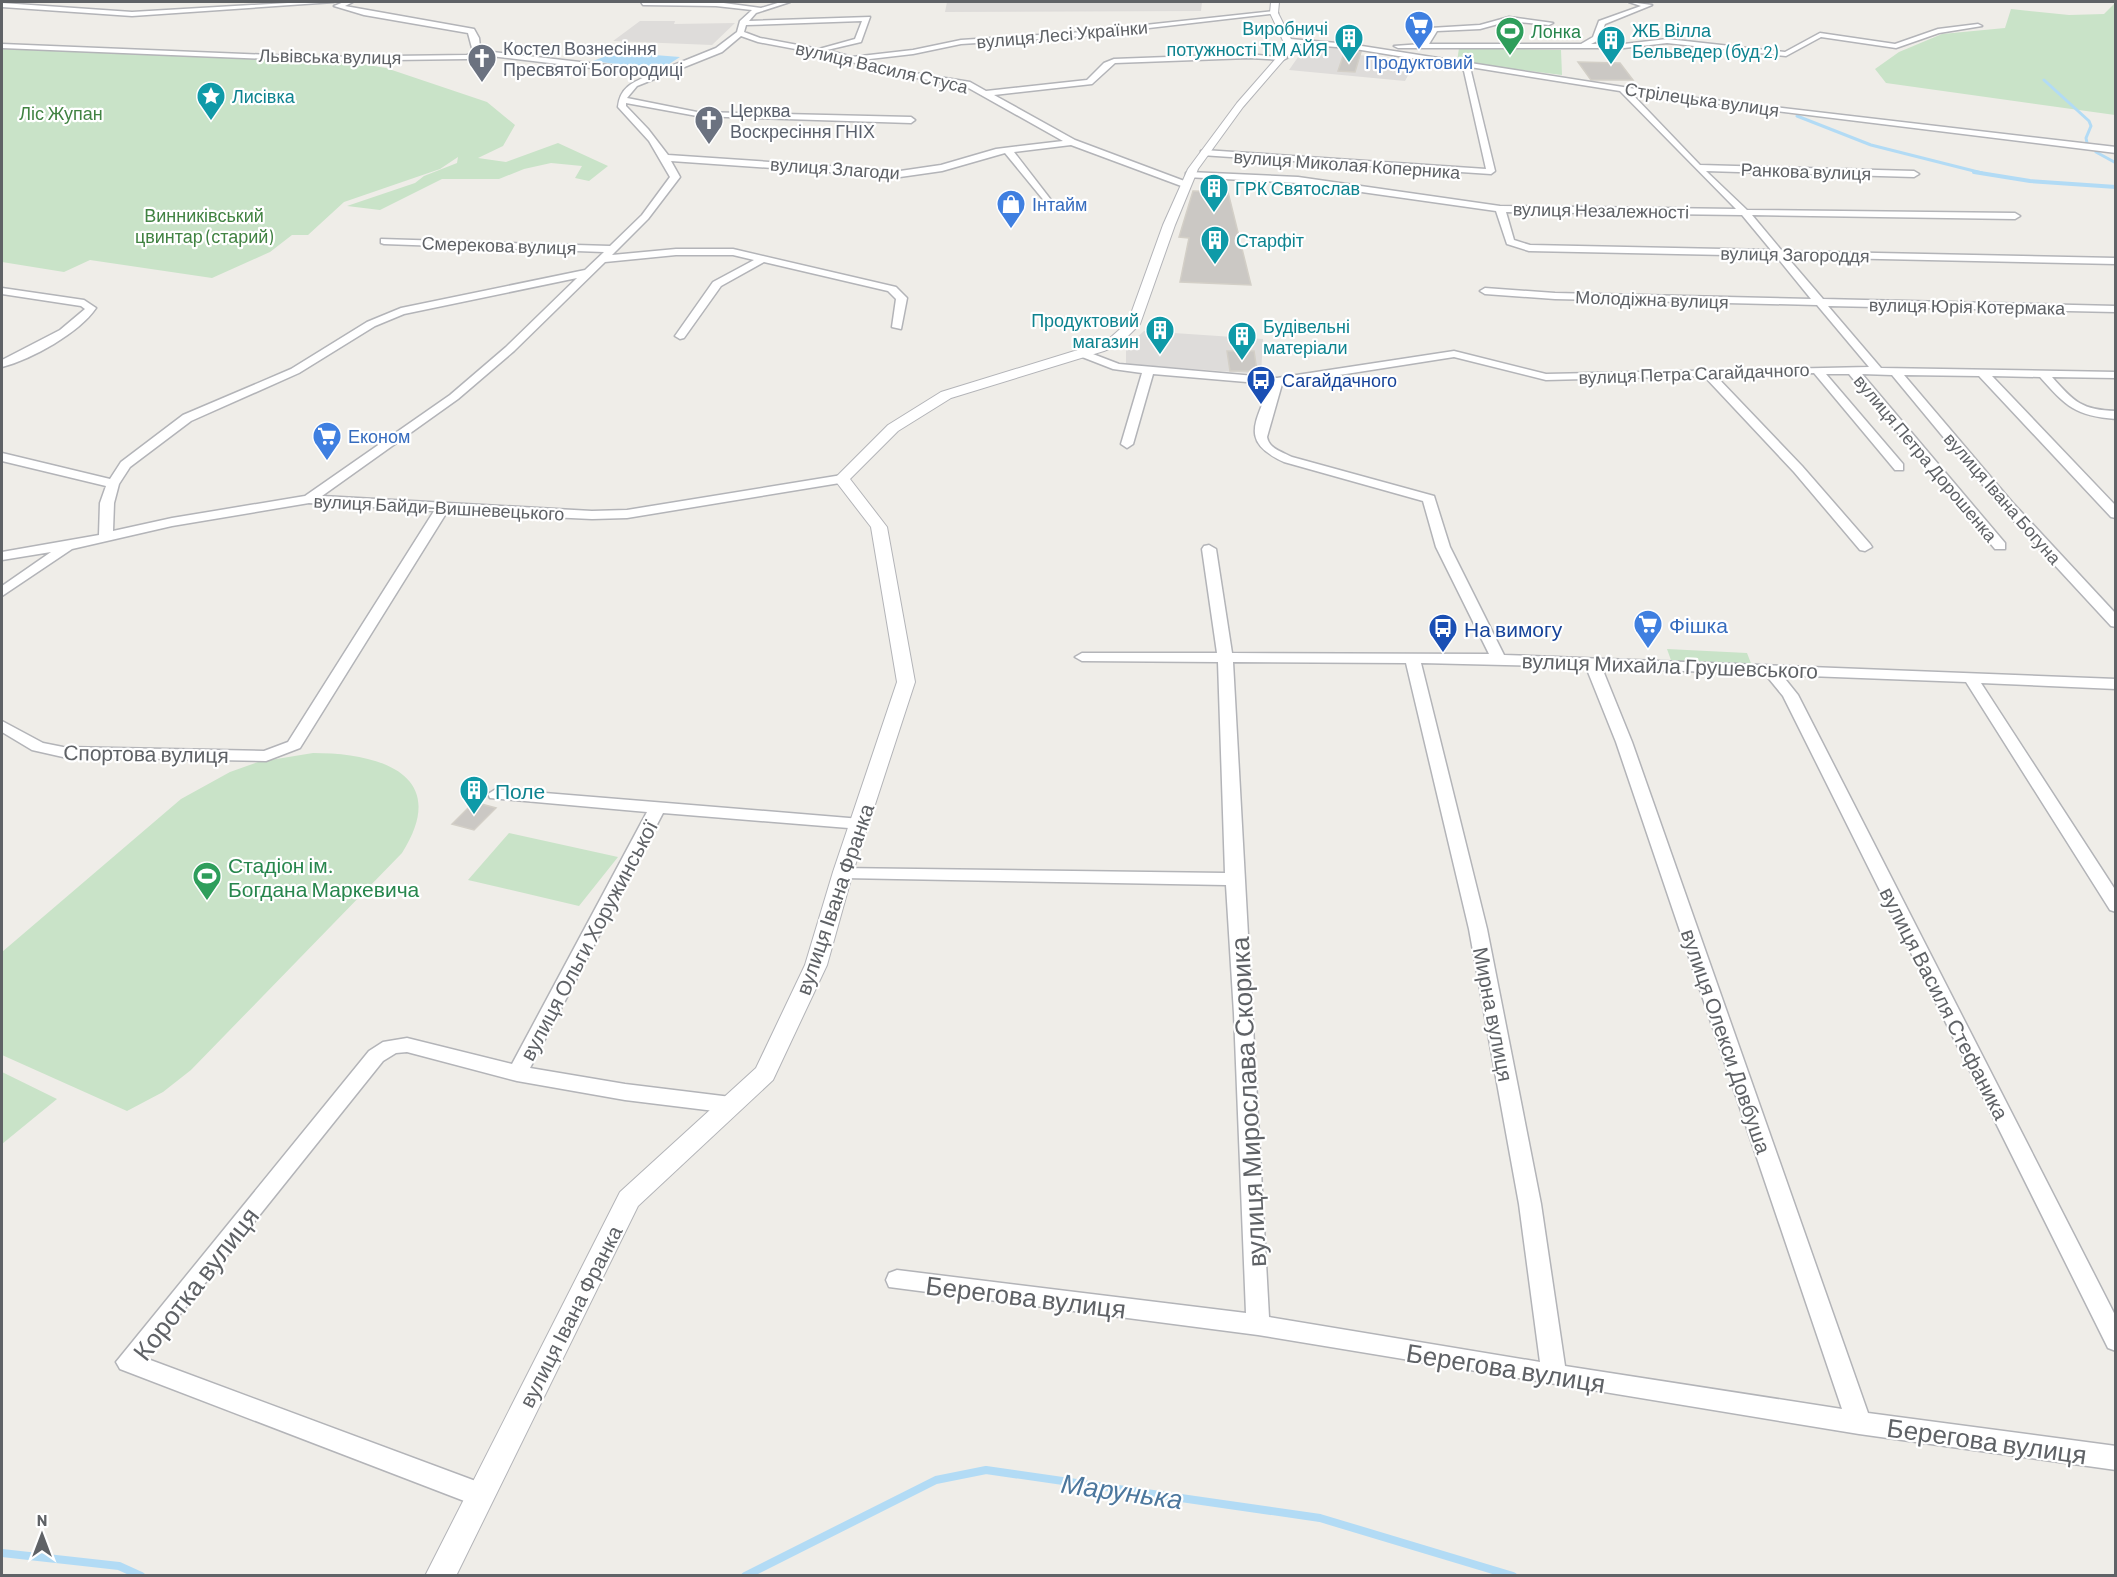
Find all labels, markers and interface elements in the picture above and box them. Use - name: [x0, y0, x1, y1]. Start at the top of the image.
- supermarket icon: Продуктовий: [1403, 9, 1435, 51]
- sports icon: Лонка: [1494, 15, 1526, 57]
- street label: вулиця Лесі Українки: [975, 16, 1149, 52]
- place label: Виробничі потужності ТМ АЙЯ: [1167, 17, 1328, 60]
- place label: ЖБ Вілла Бельведер (буд 2): [1632, 19, 1778, 62]
- place label: Лонка: [1531, 20, 1582, 42]
- building icon: Виробничі потужності ТМ АЙЯ: [1333, 22, 1365, 64]
- building icon: ЖБ Вілла Бельведер (буд 2): [1595, 24, 1627, 66]
- street label: вулиця Василя Стуса: [794, 36, 971, 98]
- place label: Костел Вознесіння Пресвятої Богородиці: [503, 37, 683, 80]
- church icon: Костел Вознесіння Пресвятої Богородиці: [466, 42, 498, 84]
- street label: Львівська вулиця: [258, 44, 402, 68]
- place label: Продуктовий: [1365, 51, 1473, 73]
- street label: Стрілецька вулиця: [1623, 77, 1781, 121]
- place icon: Лисівка: [195, 80, 227, 122]
- place label: Лисівка: [232, 85, 296, 107]
- place label: Церква Воскресіння ГНІХ: [730, 99, 875, 142]
- park label: Ліс Жупан: [19, 102, 103, 124]
- church icon: Церква Воскресіння ГНІХ: [693, 104, 725, 146]
- street label: вулиця Миколая Коперника: [1233, 145, 1462, 183]
- street label: вулиця Злагоди: [770, 153, 900, 183]
- street label: Ранкова вулиця: [1740, 158, 1872, 184]
- building icon: ГРК Святослав: [1198, 172, 1230, 214]
- place label: ГРК Святослав: [1235, 177, 1360, 199]
- shop icon: Інтайм: [995, 188, 1027, 230]
- place label: Інтайм: [1032, 193, 1087, 215]
- street label: вулиця Незалежності: [1513, 197, 1689, 223]
- park label: Винниківський цвинтар (старий): [135, 204, 273, 247]
- building icon: Старфіт: [1199, 224, 1231, 266]
- place label: Старфіт: [1236, 229, 1304, 251]
- street label: Смерекова вулиця: [421, 231, 577, 259]
- street label: вулиця Загороддя: [1720, 242, 1870, 266]
- street label: Молодіжна вулиця: [1575, 285, 1729, 313]
- street label: вулиця Юрія Котермака: [1869, 293, 2066, 319]
- place label: Продуктовий магазин: [1031, 309, 1139, 352]
- building icon: Продуктовий магазин: [1144, 314, 1176, 356]
- place label: Будівельні матеріали: [1263, 315, 1350, 358]
- building icon: Будівельні матеріали: [1226, 320, 1258, 362]
- street label: вулиця Петра Сагайдачного: [1578, 358, 1810, 388]
- bus stop icon: Сагайдачного: [1245, 364, 1277, 406]
- place label: Сагайдачного: [1282, 369, 1397, 391]
- street label: вулиця Петра Дорошенка: [1850, 370, 2003, 547]
- supermarket icon: Економ: [311, 420, 343, 462]
- place label: Економ: [348, 425, 410, 447]
- street label: вулиця Івана Богуна: [1940, 428, 2067, 569]
- street label: вулиця Байди-Вишневецького: [313, 489, 565, 525]
- supermarket icon: Фішка: [1632, 608, 1664, 650]
- bus stop icon: На вимогу: [1427, 612, 1459, 654]
- place label: Фішка: [1669, 612, 1728, 637]
- place label: На вимогу: [1464, 616, 1563, 641]
- street label: вулиця Михайла Грушевського: [1521, 647, 1819, 683]
- street label: Спортова вулиця: [63, 739, 229, 767]
- building icon: Поле: [458, 774, 490, 816]
- place label: Поле: [495, 778, 545, 803]
- street label: вулиця Івана Франка: [790, 800, 879, 998]
- street label: вулиця Ольги Хоружинської: [514, 815, 662, 1064]
- place label: Стадіон ім. Богдана Маркевича: [228, 852, 420, 901]
- sports icon: Стадіон ім. Богдана Маркевича: [191, 860, 223, 902]
- street label: вулиця Василя Стефаника: [1875, 882, 2015, 1124]
- street label: вулиця Олекси Довбуша: [1677, 925, 1777, 1157]
- street label: вулиця Мирослава Скорика: [1223, 936, 1271, 1268]
- street label: Мирна вулиця: [1469, 945, 1519, 1083]
- street label: Коротка вулиця: [126, 1200, 264, 1366]
- street label: вулиця Івана Франка: [513, 1221, 627, 1411]
- street label: Берегова вулиця: [924, 1268, 1128, 1324]
- street label: Берегова вулиця: [1404, 1336, 1608, 1398]
- street label: Берегова вулиця: [1885, 1411, 2089, 1469]
- water label: Марунька: [1059, 1466, 1185, 1515]
- north arrow: [12, 1505, 72, 1565]
- text: N: [37, 1510, 47, 1529]

